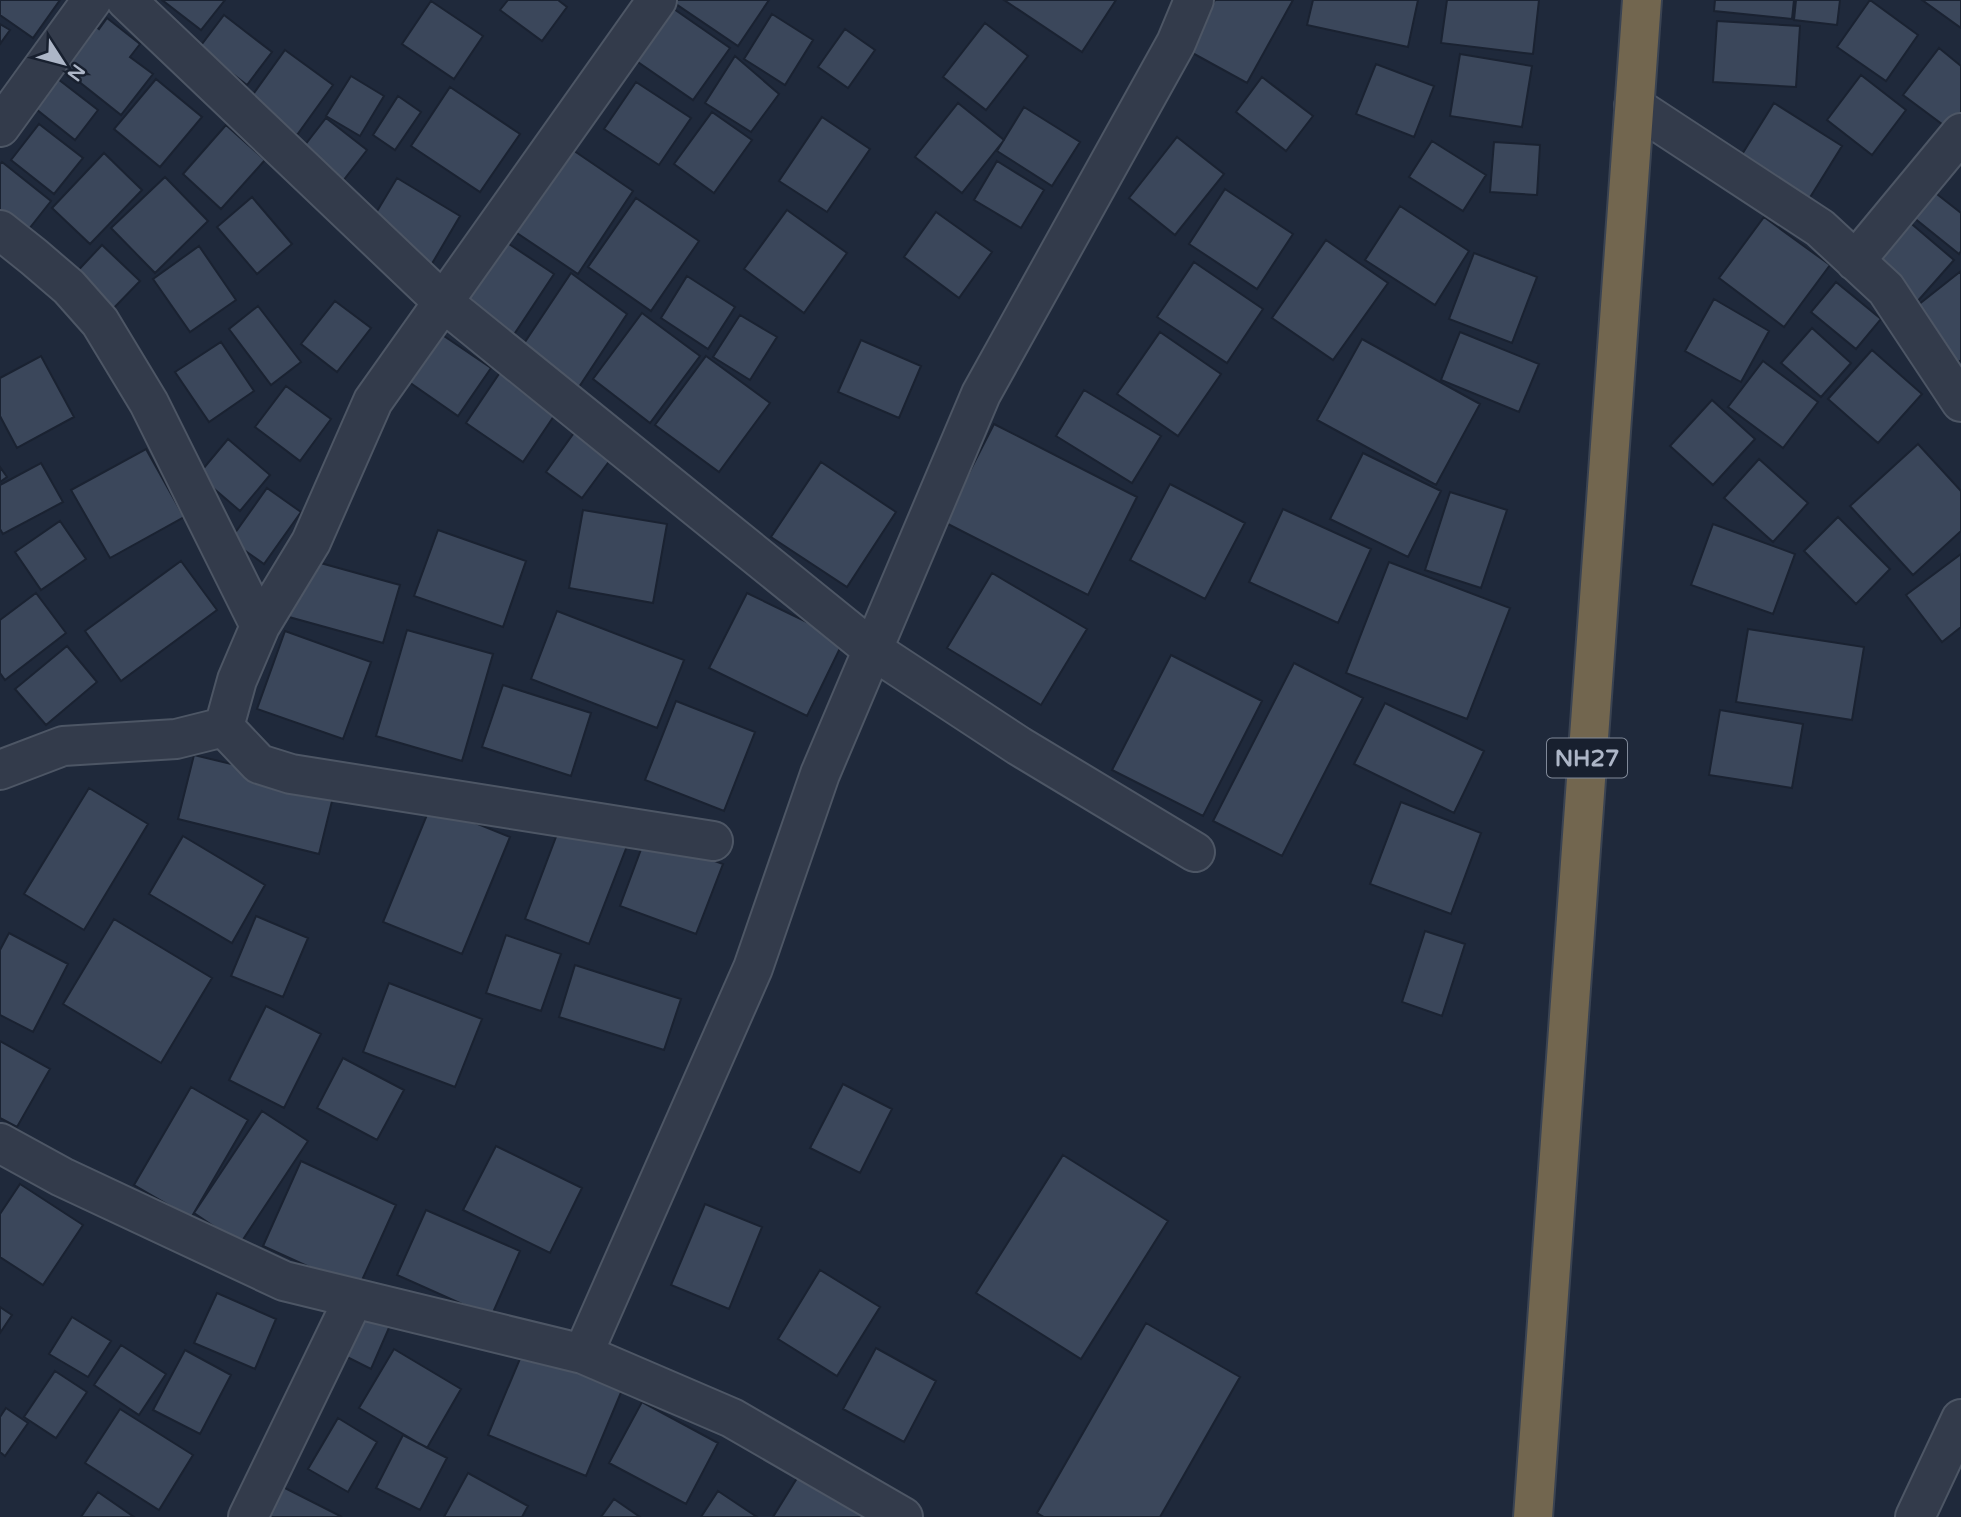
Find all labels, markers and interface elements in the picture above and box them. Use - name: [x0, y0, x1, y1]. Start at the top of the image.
- north arrow: [28, 28, 98, 98]
- text: N: [63, 60, 89, 85]
- road number: NH27: [1547, 738, 1627, 778]

